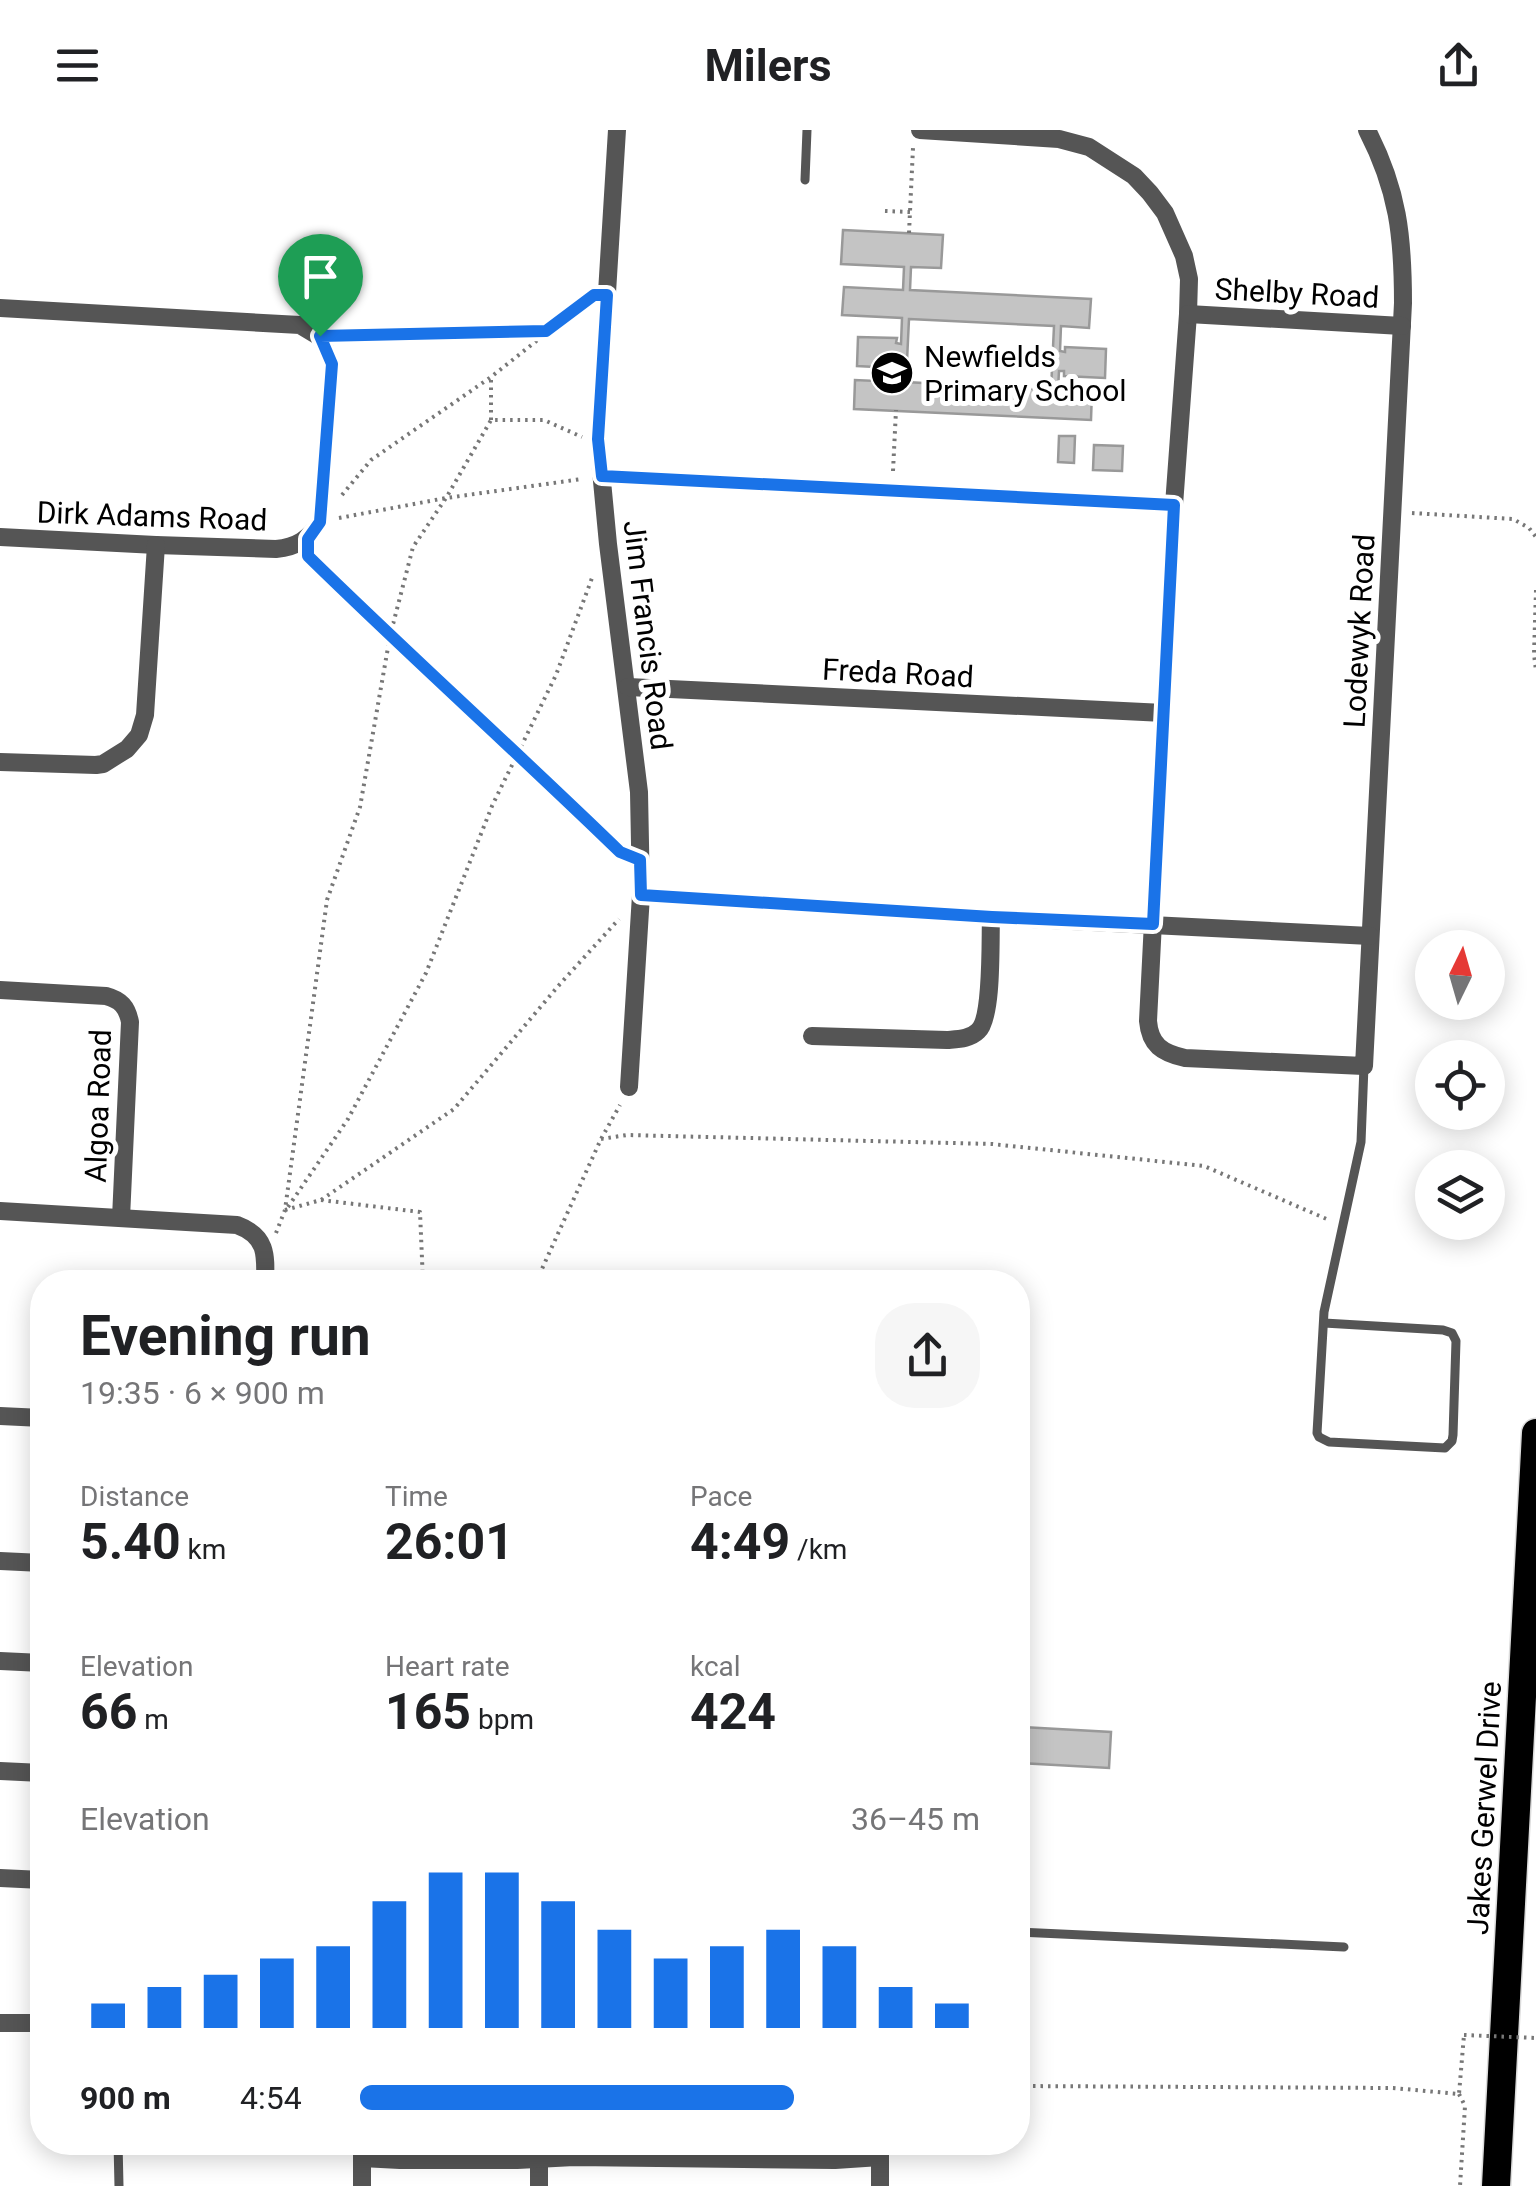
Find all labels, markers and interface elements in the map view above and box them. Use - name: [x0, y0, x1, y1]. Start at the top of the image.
- icon: menu: [50, 38, 105, 93]
- icon: share: [1431, 38, 1486, 93]
- text: Milers: [704, 39, 832, 92]
- pin: [278, 234, 363, 337]
- icon: arrive: [293, 249, 348, 304]
- street label: Shelby Road: [1214, 271, 1380, 315]
- place label: Newfields Primary School: [924, 339, 1127, 408]
- school or university icon: Newfields Primary School: [869, 350, 915, 396]
- street label: Dirk Adams Road: [36, 494, 268, 538]
- street label: Jim Francis Road: [617, 518, 679, 752]
- street label: Lodewyk Road: [1336, 533, 1382, 729]
- street label: Freda Road: [821, 652, 975, 694]
- north arrow: [1415, 930, 1505, 1020]
- map controls: [1415, 930, 1505, 1240]
- street label: Algoa Road: [78, 1029, 118, 1183]
- button: locate: [1415, 1040, 1505, 1130]
- button: layers: [1415, 1150, 1505, 1240]
- button: share: [875, 1303, 980, 1408]
- text: Evening run: [80, 1304, 371, 1368]
- text: 19:35 · 6 × 900 m: [80, 1374, 325, 1412]
- text: Distance: [80, 1480, 189, 1513]
- text: Time: [385, 1480, 448, 1513]
- text: Pace: [690, 1480, 752, 1513]
- text: 5.40: [80, 1513, 181, 1571]
- text: 26:01: [385, 1513, 514, 1571]
- text: 4:49: [690, 1513, 790, 1571]
- text: km: [181, 1533, 226, 1566]
- text: /km: [790, 1533, 847, 1566]
- text: Elevation: [80, 1650, 193, 1683]
- text: Heart rate: [385, 1650, 510, 1683]
- text: kcal: [690, 1650, 741, 1683]
- street label: Jakes Gerwel Drive: [1460, 1680, 1508, 1936]
- text: 66: [80, 1683, 137, 1741]
- text: 165: [385, 1683, 471, 1741]
- text: 424: [690, 1683, 776, 1741]
- text: m: [137, 1703, 169, 1736]
- text: bpm: [471, 1703, 534, 1736]
- text: Elevation: [80, 1800, 210, 1838]
- text: 36–45 m: [851, 1800, 980, 1838]
- text: 900 m: [80, 2079, 171, 2117]
- text: 4:54: [240, 2079, 302, 2117]

